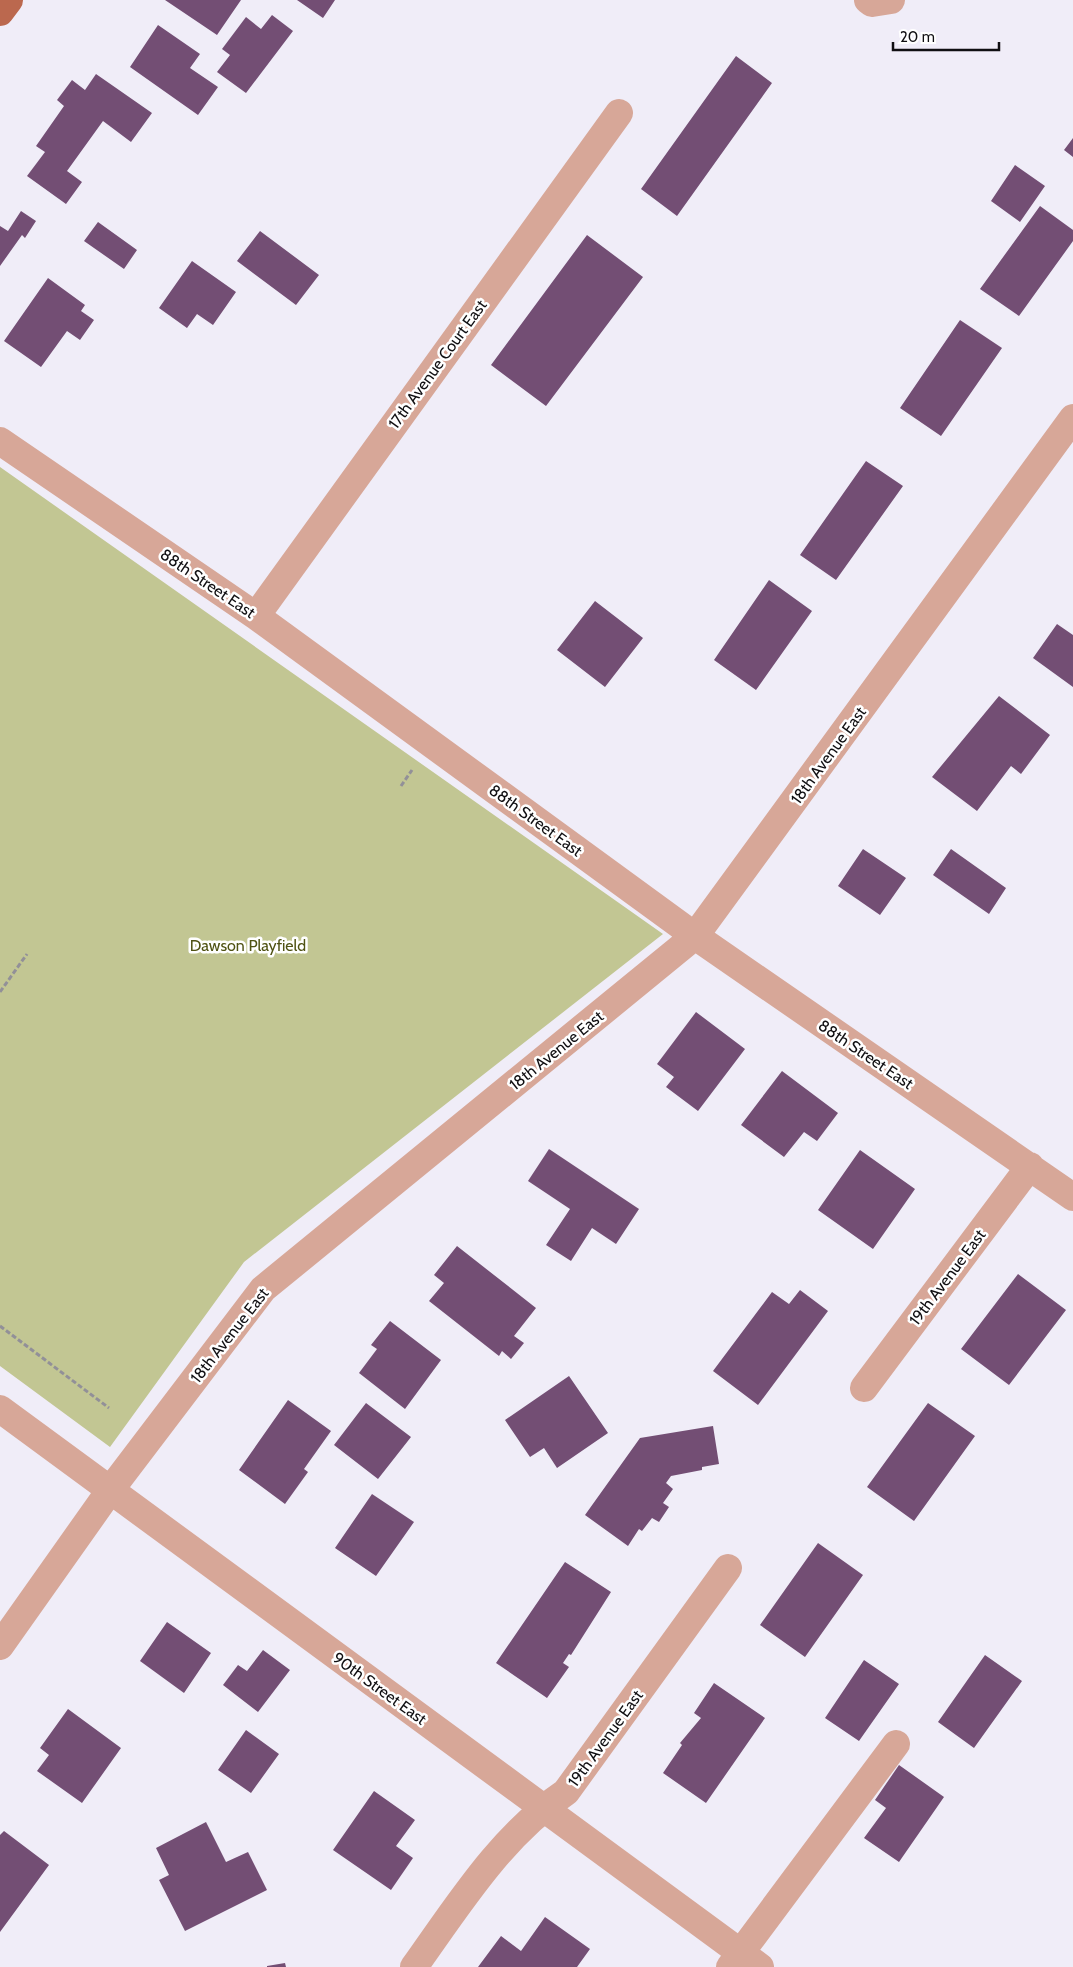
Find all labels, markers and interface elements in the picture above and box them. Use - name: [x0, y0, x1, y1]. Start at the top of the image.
- scale bar: [893, 20, 999, 52]
- text: 20 m: [900, 28, 935, 46]
- street label: 17th Avenue Court East: [384, 296, 491, 432]
- street label: 88th Street East: [157, 545, 259, 622]
- street label: 18th Avenue East: [787, 703, 870, 808]
- street label: 88th Street East: [485, 780, 586, 861]
- park label: Dawson Playfield: [190, 936, 306, 955]
- street label: 18th Avenue East: [505, 1006, 608, 1094]
- street label: 88th Street East: [815, 1016, 917, 1093]
- street label: 19th Avenue East: [905, 1225, 990, 1329]
- street label: 18th Avenue East: [186, 1283, 273, 1387]
- street label: 90th Street East: [329, 1648, 431, 1729]
- street label: 19th Avenue East: [564, 1686, 647, 1790]

